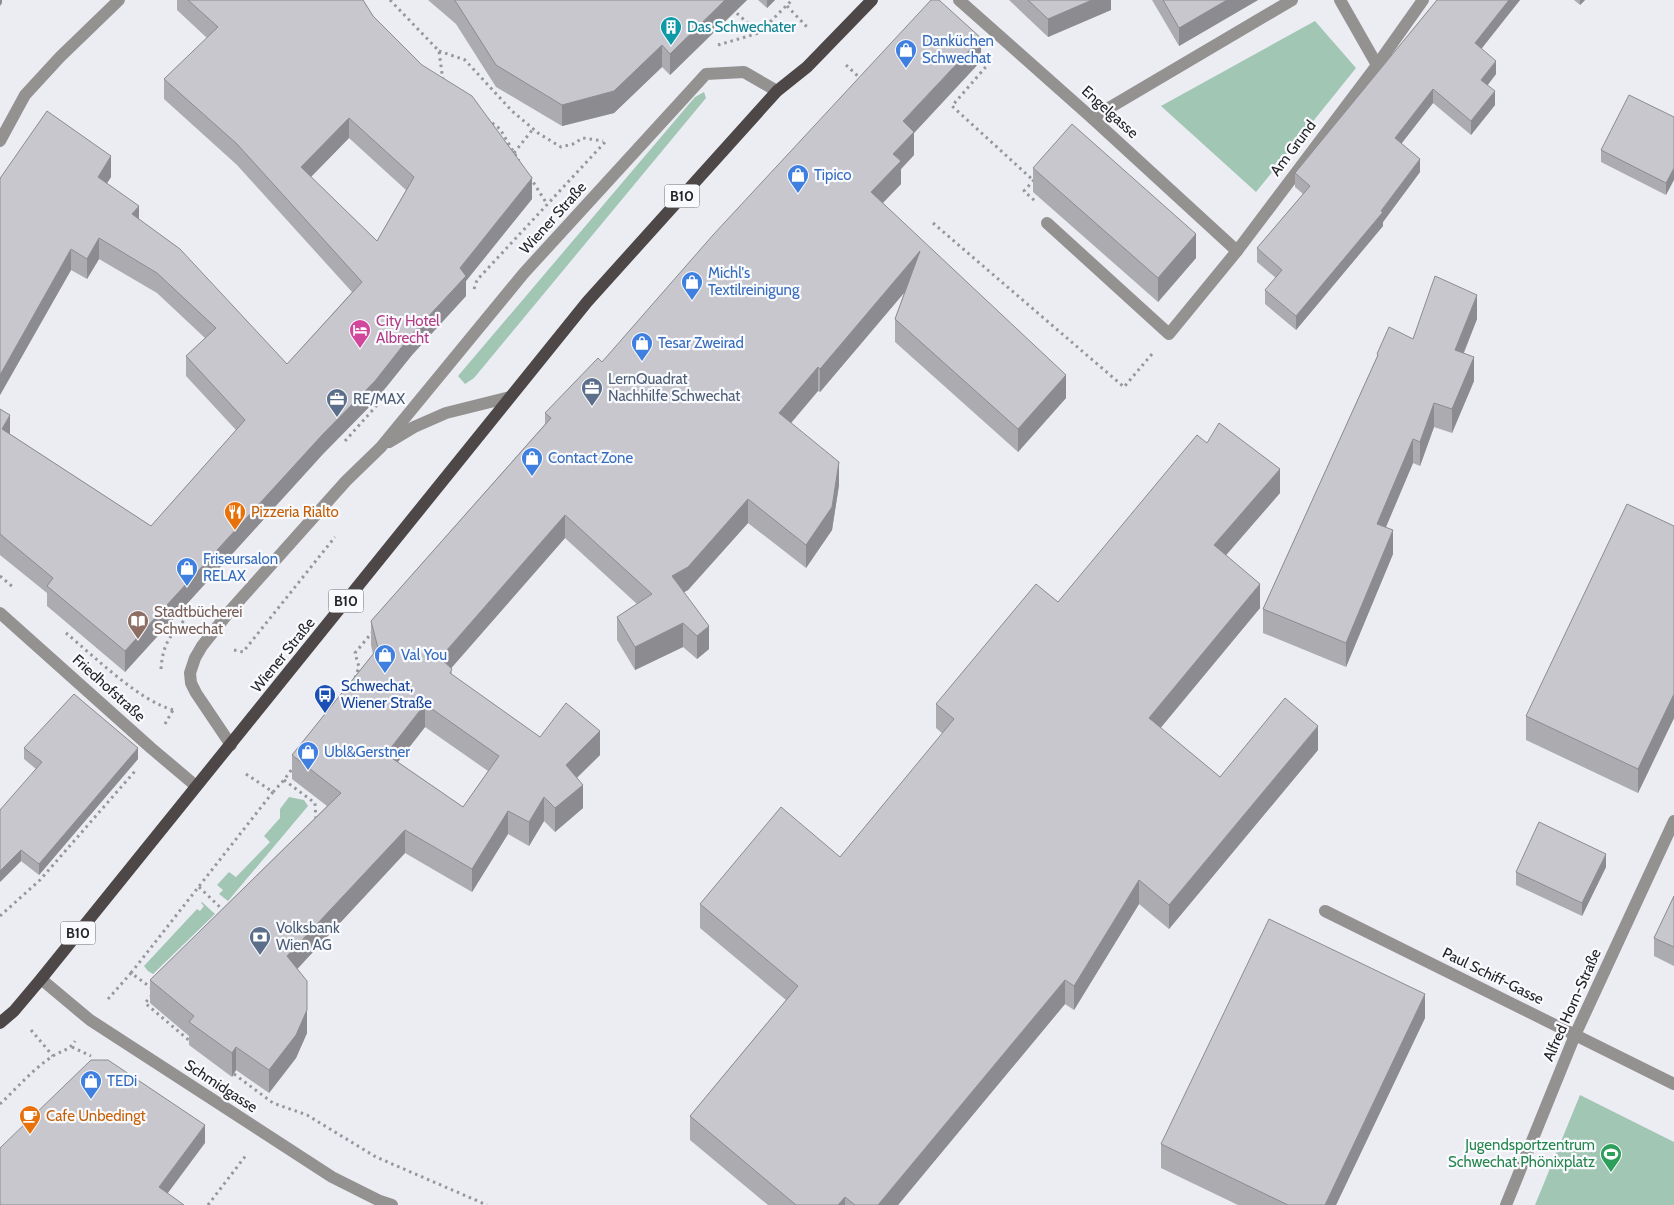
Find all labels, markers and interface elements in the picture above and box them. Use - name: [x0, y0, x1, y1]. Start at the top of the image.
- building icon: Das Schwechater: [659, 15, 683, 46]
- place label: Das Schwechater: [687, 18, 796, 36]
- place label: Danküchen Schwechat: [922, 32, 994, 67]
- shop icon: Danküchen Schwechat: [894, 38, 918, 69]
- street label: Engelgasse: [1078, 82, 1142, 142]
- street label: Am Grund: [1266, 117, 1320, 179]
- shop icon: Tipico: [786, 163, 810, 194]
- place label: Tipico: [814, 166, 852, 184]
- street label: Wiener Straße: [516, 178, 590, 258]
- road number: B10: [664, 185, 700, 208]
- place label: Michl's Textilreinigung: [708, 264, 800, 299]
- shop icon: Michl's Textilreinigung: [680, 270, 704, 301]
- place label: City Hotel Albrecht: [376, 312, 440, 347]
- hotel icon: City Hotel Albrecht: [348, 318, 372, 349]
- shop icon: Tesar Zweirad: [630, 331, 654, 362]
- place label: Tesar Zweirad: [658, 334, 744, 352]
- place label: LernQuadrat Nachhilfe Schwechat: [608, 370, 740, 405]
- office icon: LernQuadrat Nachhilfe Schwechat: [580, 376, 604, 407]
- office icon: RE/MAX: [325, 387, 349, 418]
- place label: RE/MAX: [353, 390, 405, 408]
- shop icon: Contact Zone: [520, 446, 544, 477]
- place label: Contact Zone: [548, 449, 633, 467]
- restaurant icon: Pizzeria Rialto: [223, 500, 247, 531]
- place label: Pizzeria Rialto: [251, 503, 339, 521]
- place label: Friseursalon RELAX: [203, 550, 278, 585]
- shop icon: Friseursalon RELAX: [175, 556, 199, 587]
- road number: B10: [328, 590, 364, 612]
- place label: Stadtbücherei Schwechat: [154, 603, 242, 638]
- library icon: Stadtbücherei Schwechat: [126, 609, 150, 640]
- street label: Wiener Straße: [247, 614, 319, 696]
- shop icon: Val You: [373, 643, 397, 674]
- place label: Val You: [401, 646, 447, 664]
- street label: Friedhofstraße: [69, 651, 149, 726]
- place label: Schwechat, Wiener Straße: [341, 677, 432, 712]
- bus stop icon: Schwechat, Wiener Straße: [313, 683, 337, 714]
- shop icon: Ubl&Gerstner: [296, 740, 320, 771]
- place label: Ubl&Gerstner: [324, 743, 410, 761]
- place label: Volksbank Wien AG: [276, 919, 340, 954]
- road number: B10: [60, 921, 96, 944]
- bank icon: Volksbank Wien AG: [248, 925, 272, 956]
- street label: Paul Schiff-Gasse: [1439, 944, 1547, 1008]
- street label: Alfred Horn-Straße: [1539, 946, 1605, 1064]
- street label: Schmidgasse: [181, 1056, 261, 1116]
- shop icon: TEDi: [79, 1069, 103, 1100]
- place label: TEDi: [107, 1072, 137, 1090]
- cafe icon: Cafe Unbedingt: [18, 1104, 42, 1135]
- place label: Cafe Unbedingt: [46, 1107, 146, 1125]
- place label: Jugendsportzentrum Schwechat Phönixplatz: [1448, 1136, 1595, 1171]
- sports icon: Jugendsportzentrum Schwechat Phönixplatz: [1599, 1142, 1623, 1173]

